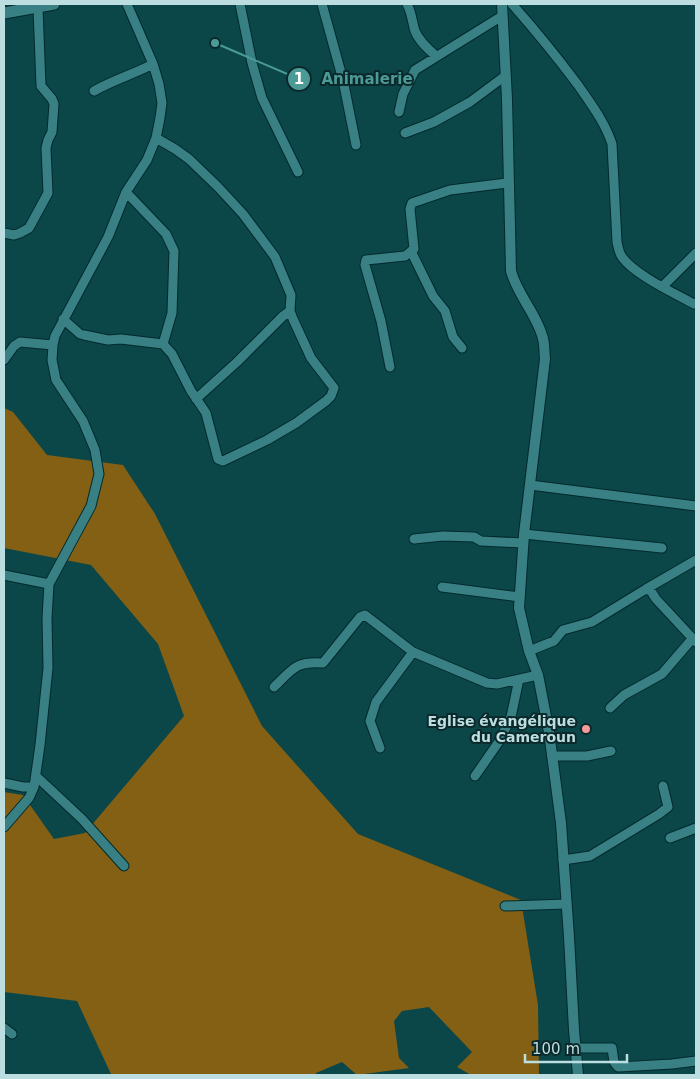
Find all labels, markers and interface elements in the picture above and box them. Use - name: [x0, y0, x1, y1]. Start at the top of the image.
- callout: Animalerie: [287, 64, 423, 94]
- text: 1: [294, 70, 304, 88]
- text: Animalerie: [321, 70, 413, 88]
- place label: Eglise évangélique du Cameroun: [427, 713, 576, 745]
- marker: Eglise évangélique du Cameroun: [580, 723, 592, 735]
- scale bar: [525, 1032, 628, 1064]
- text: 100 m: [532, 1040, 580, 1058]

